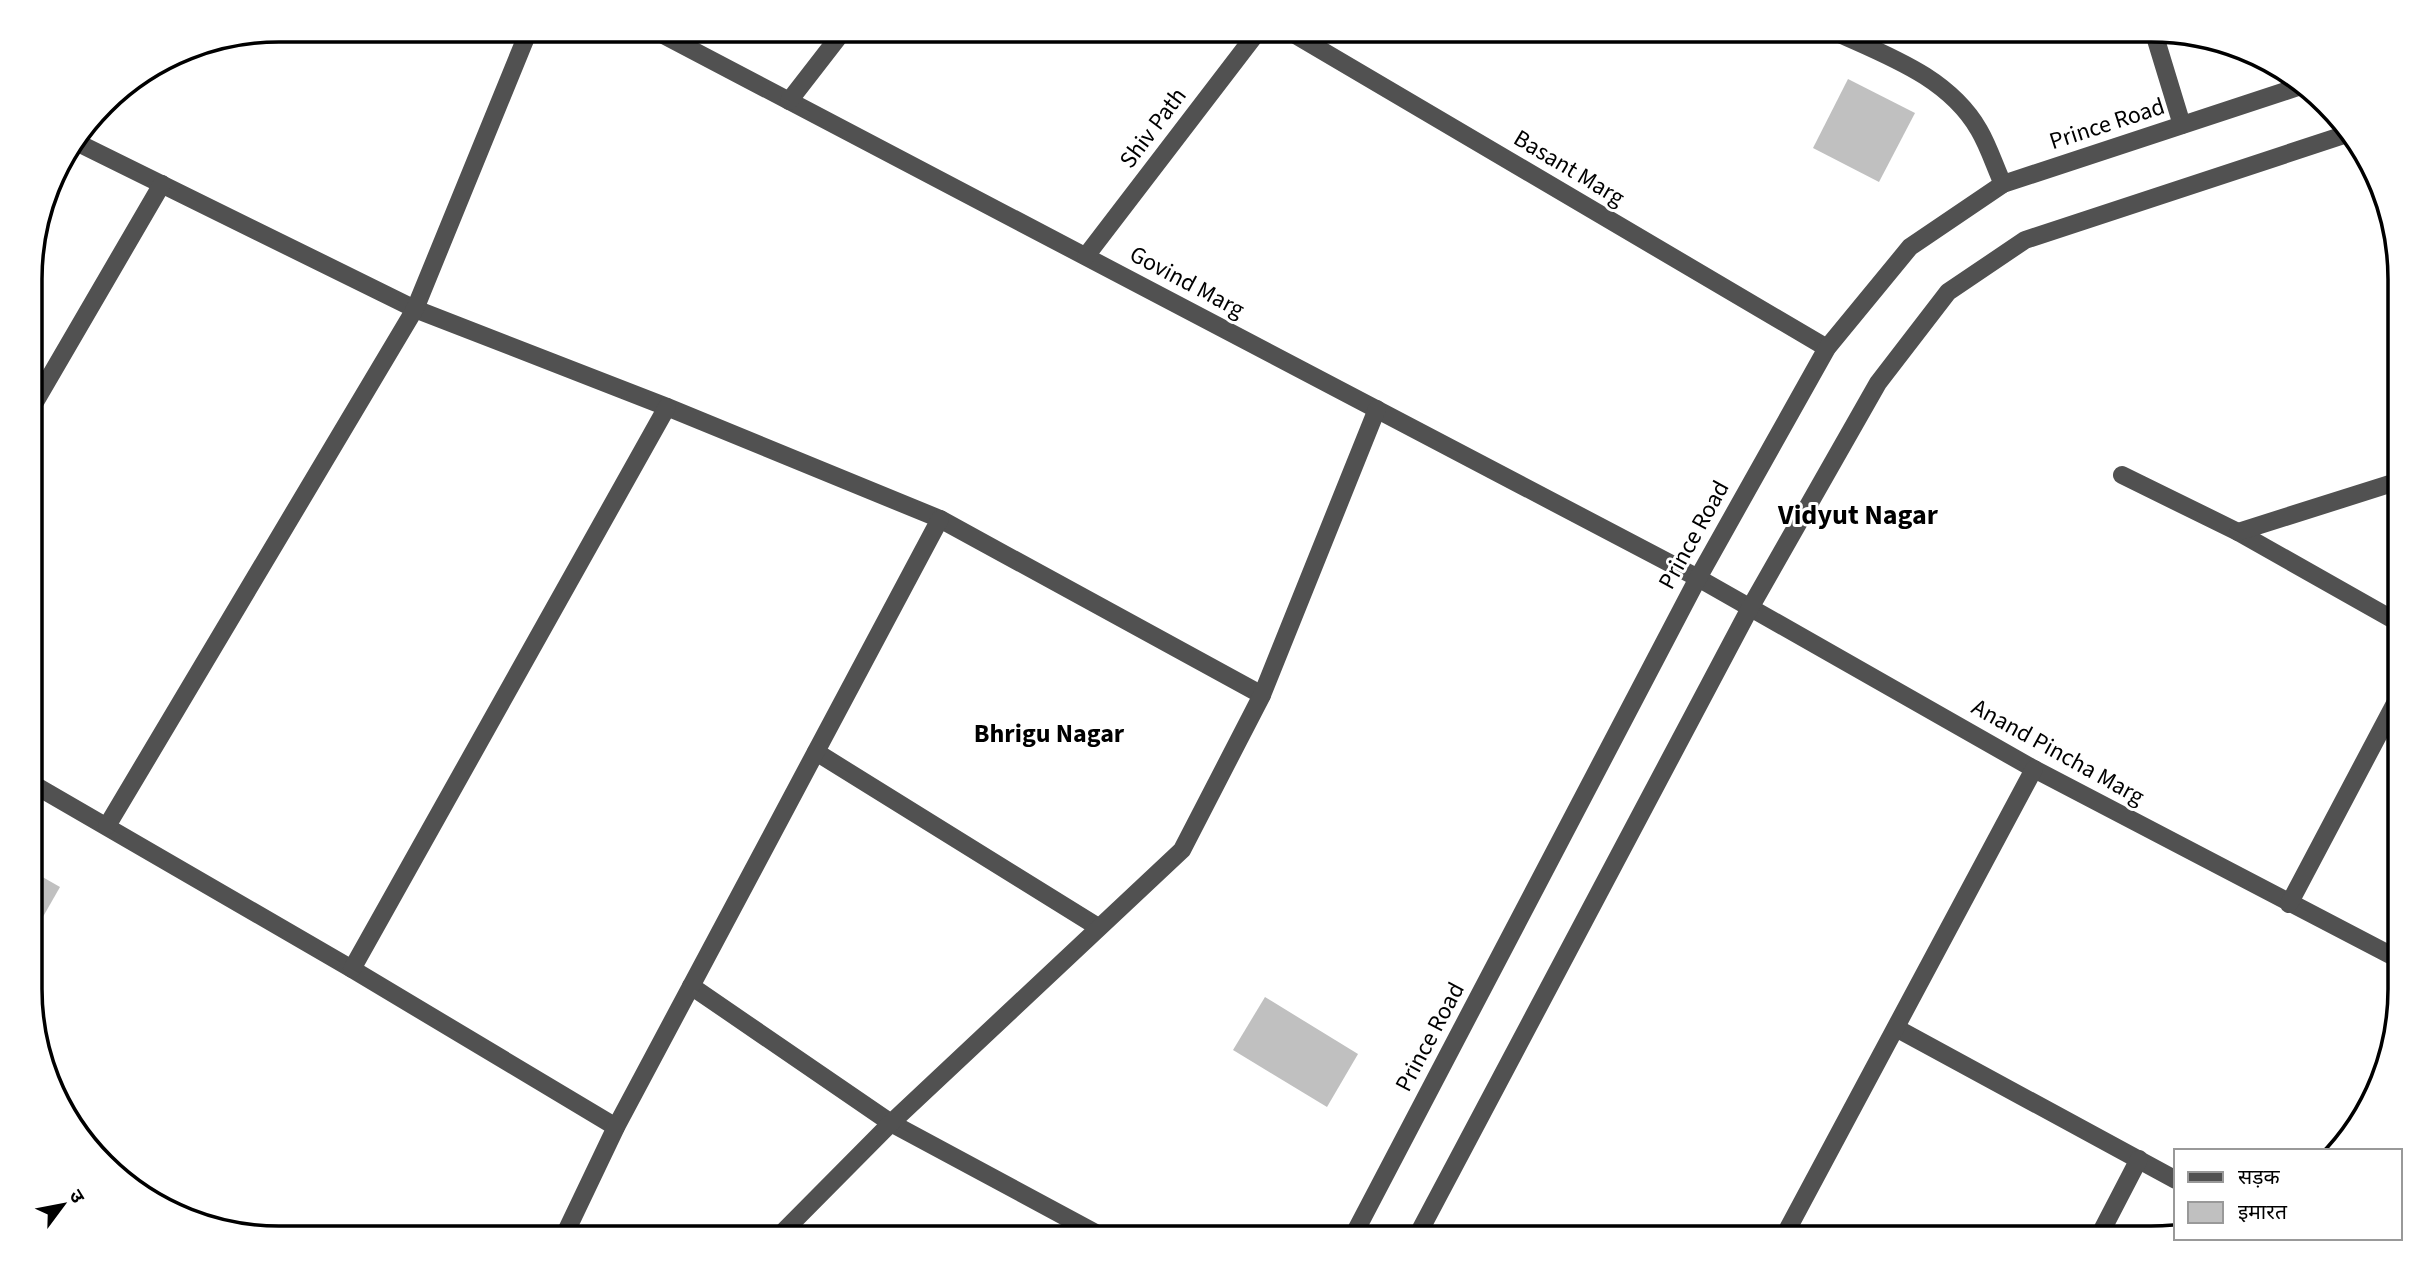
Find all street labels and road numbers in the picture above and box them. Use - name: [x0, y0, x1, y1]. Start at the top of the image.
- street label: Shiv Path: [1111, 80, 1195, 176]
- street label: Prince Road: [2045, 89, 2169, 159]
- street label: Basant Marg: [1507, 121, 1631, 215]
- street label: Govind Marg: [1123, 237, 1251, 327]
- street label: Prince Road: [1650, 474, 1738, 596]
- street label: Anand Pincha Marg: [1965, 690, 2151, 814]
- street label: Prince Road: [1386, 976, 1474, 1098]

